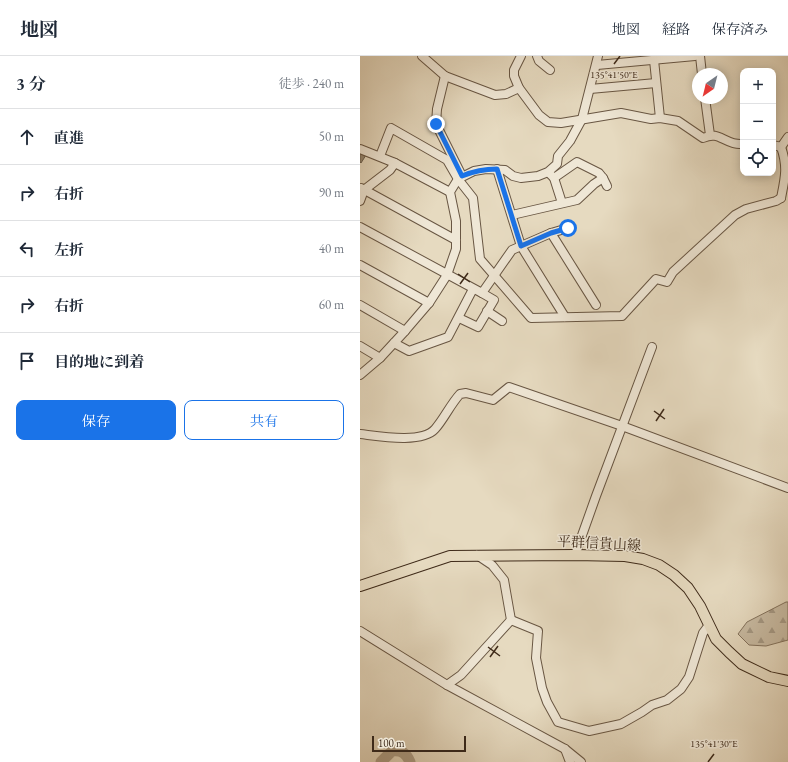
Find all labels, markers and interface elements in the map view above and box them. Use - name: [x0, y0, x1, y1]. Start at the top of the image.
- text: 地図: [20, 17, 58, 42]
- text: 地図: [612, 20, 640, 38]
- text: 経路: [662, 20, 690, 38]
- text: 保存済み: [712, 20, 768, 38]
- text: 135°41'50"E: [590, 68, 638, 81]
- north arrow: [692, 68, 728, 104]
- map controls: [740, 68, 776, 176]
- button: +: [740, 68, 776, 104]
- text: 3 分: [16, 73, 46, 95]
- text: 徒歩 · 240 m: [279, 75, 344, 92]
- button: −: [740, 104, 776, 140]
- route end: [427, 115, 445, 133]
- icon: ahead: [16, 126, 38, 148]
- text: 直進: [54, 128, 84, 147]
- text: 50 m: [319, 128, 344, 145]
- button: locate: [740, 140, 776, 176]
- icon: right: [16, 182, 38, 204]
- text: 右折: [54, 184, 84, 203]
- text: 90 m: [319, 184, 344, 201]
- route start: [559, 219, 577, 237]
- icon: left: [16, 238, 38, 260]
- text: 左折: [54, 240, 84, 259]
- text: 40 m: [319, 240, 344, 257]
- icon: right: [16, 294, 38, 316]
- text: 右折: [54, 296, 84, 315]
- text: 60 m: [319, 296, 344, 313]
- icon: arrive: [16, 350, 38, 372]
- text: 目的地に到着: [54, 352, 144, 371]
- button: 保存: [16, 400, 176, 440]
- button: 共有: [184, 400, 344, 440]
- street label: 平群信貴山線: [557, 532, 641, 554]
- scale bar: [372, 734, 466, 753]
- text: 100 m: [378, 736, 405, 750]
- text: 135°41'30"E: [690, 737, 738, 750]

